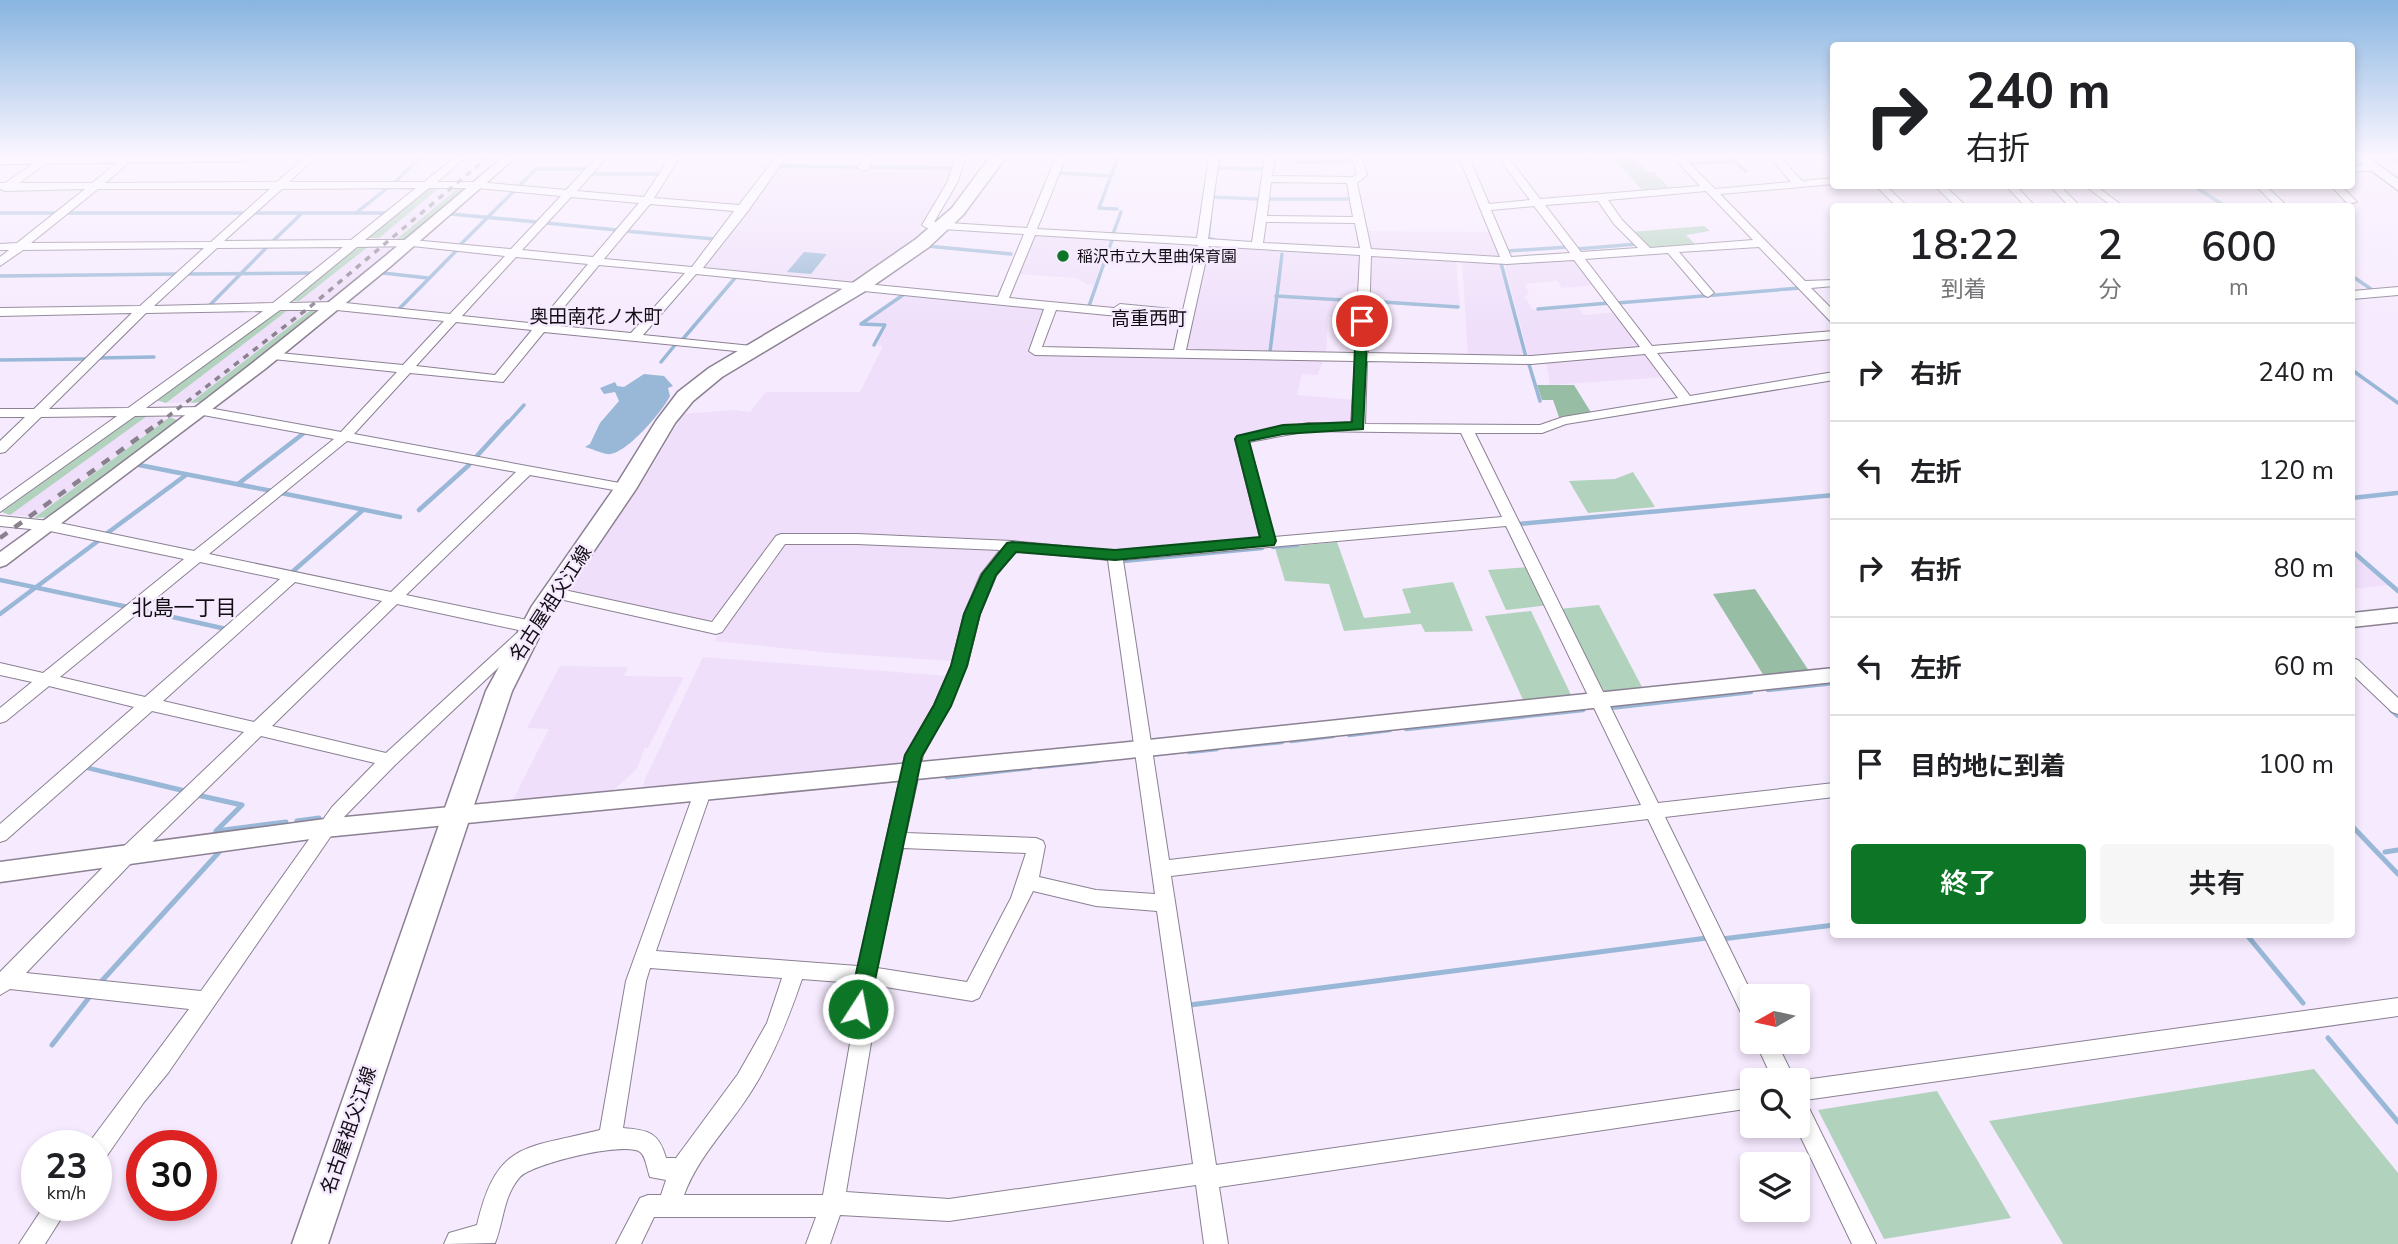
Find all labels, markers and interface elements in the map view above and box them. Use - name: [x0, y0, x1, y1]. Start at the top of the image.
- text: 240 m: [1966, 58, 2110, 125]
- icon: right: [1851, 70, 1942, 161]
- text: 右折: [1966, 127, 2030, 170]
- text: 18:22: [1908, 217, 2019, 274]
- text: 2: [2097, 217, 2123, 274]
- text: 600: [2201, 219, 2277, 276]
- place label: 稲沢市立大里曲保育園: [1077, 246, 1237, 268]
- marker: 稲沢市立大里曲保育園: [1055, 248, 1071, 264]
- text: m: [2229, 272, 2249, 303]
- text: 到着: [1941, 274, 1987, 305]
- text: 分: [2099, 274, 2122, 305]
- pin: [1332, 291, 1392, 351]
- icon: arrive: [1343, 302, 1381, 340]
- district label: 奥田南花ノ木町: [529, 304, 663, 330]
- district label: 高重西町: [1111, 306, 1187, 332]
- icon: right: [1851, 353, 1889, 391]
- text: 240 m: [2258, 355, 2334, 390]
- text: 右折: [1910, 357, 1962, 392]
- icon: left: [1851, 451, 1889, 489]
- text: 120 m: [2258, 453, 2334, 488]
- text: 左折: [1910, 455, 1962, 490]
- street label: 名古屋祖父江線: [504, 541, 598, 666]
- icon: right: [1851, 549, 1889, 587]
- text: 80 m: [2274, 551, 2334, 586]
- text: 右折: [1910, 553, 1962, 588]
- district label: 北島一丁目: [132, 594, 237, 622]
- icon: left: [1851, 647, 1889, 685]
- text: 60 m: [2274, 649, 2334, 684]
- text: 左折: [1910, 651, 1962, 686]
- icon: arrive: [1851, 745, 1889, 783]
- text: 100 m: [2258, 747, 2334, 782]
- text: 目的地に到着: [1910, 749, 2066, 784]
- button: 終了: [1851, 844, 2086, 924]
- button: 共有: [2100, 844, 2334, 924]
- position arrow: [821, 972, 895, 1046]
- north arrow: [1740, 984, 1810, 1054]
- map controls: [1740, 984, 1810, 1222]
- street label: 名古屋祖父江線: [315, 1063, 383, 1197]
- button: search: [1740, 1068, 1810, 1138]
- speed limit sign: 30: [126, 1130, 217, 1221]
- text: 23: [45, 1143, 88, 1190]
- button: layers: [1740, 1152, 1810, 1222]
- text: km/h: [47, 1181, 86, 1205]

